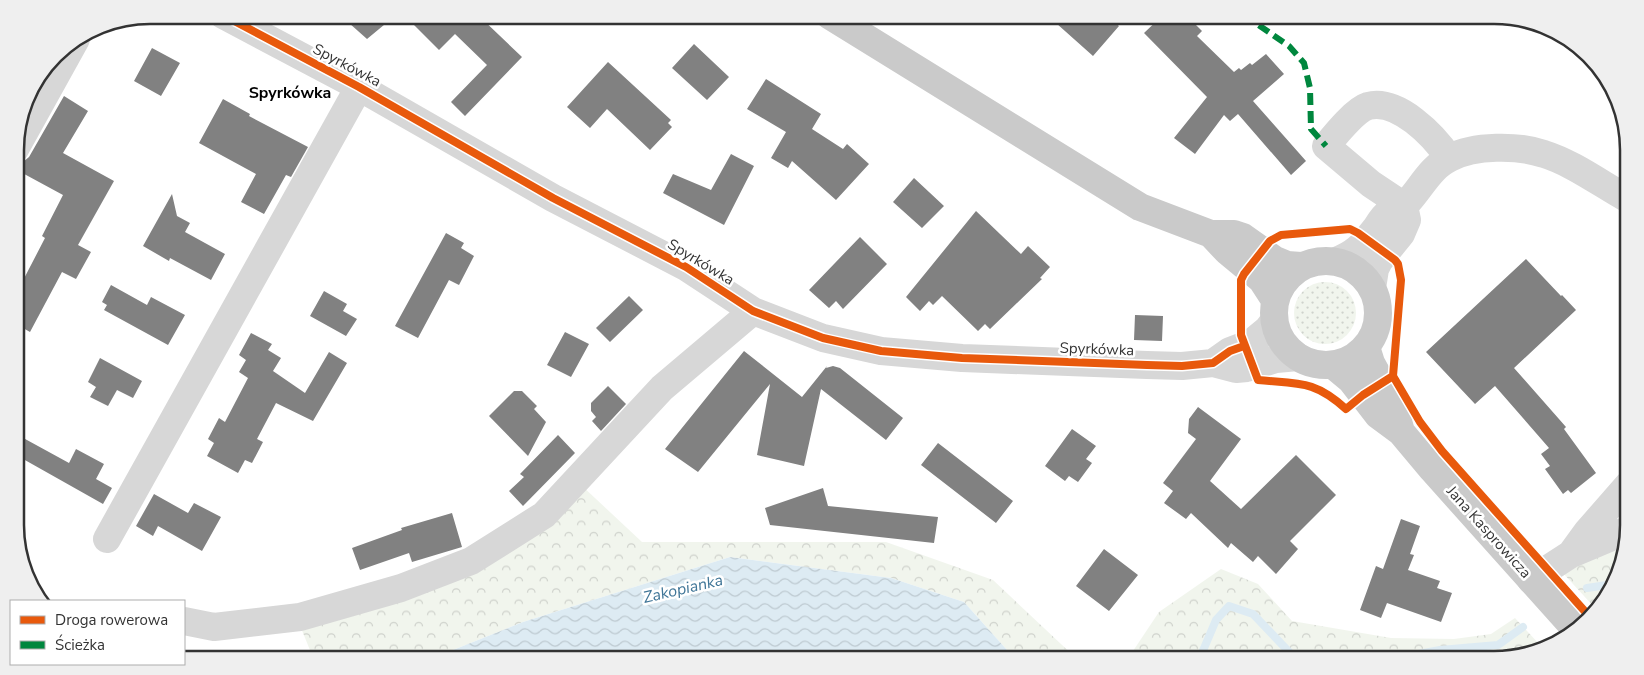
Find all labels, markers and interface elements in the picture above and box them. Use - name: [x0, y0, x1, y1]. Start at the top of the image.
- street label: Spyrkówka: [309, 39, 385, 91]
- district label: Spyrkówka: [249, 82, 331, 104]
- street label: Spyrkówka: [664, 234, 738, 290]
- street label: Spyrkówka: [1059, 338, 1135, 360]
- street label: Jana Kasprowicza: [1441, 481, 1536, 582]
- water label: Zakopianka: [641, 569, 725, 609]
- legend: [10, 600, 185, 665]
- text: Droga rowerowa: [55, 610, 168, 630]
- text: Ścieżka: [55, 634, 105, 655]

